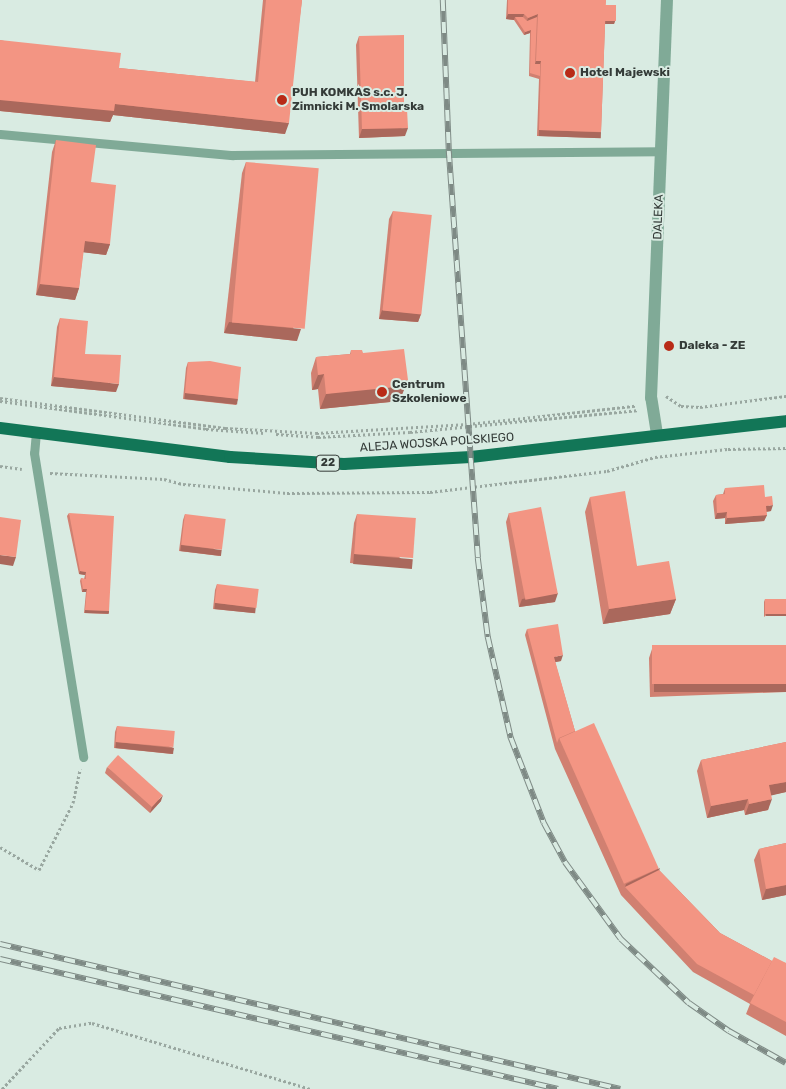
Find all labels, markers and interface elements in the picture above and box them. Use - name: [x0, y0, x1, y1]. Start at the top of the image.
- place label: Hotel Majewski: [580, 66, 670, 80]
- marker: Hotel Majewski: [564, 67, 576, 79]
- place label: PUH KOMKAS s.c. J. Zimnicki M. Smolarska: [292, 86, 424, 114]
- marker: PUH KOMKAS s.c. J. Zimnicki M. Smolarska: [276, 94, 288, 106]
- street label: DALEKA: [651, 194, 667, 240]
- place label: Daleka - ZE: [679, 339, 746, 353]
- marker: Daleka - ZE: [663, 340, 675, 352]
- place label: Centrum Szkoleniowe: [392, 378, 467, 406]
- marker: Centrum Szkoleniowe: [376, 386, 388, 398]
- street label: ALEJA WOJSKA POLSKIEGO: [359, 430, 515, 456]
- road number: 22: [316, 454, 340, 472]

